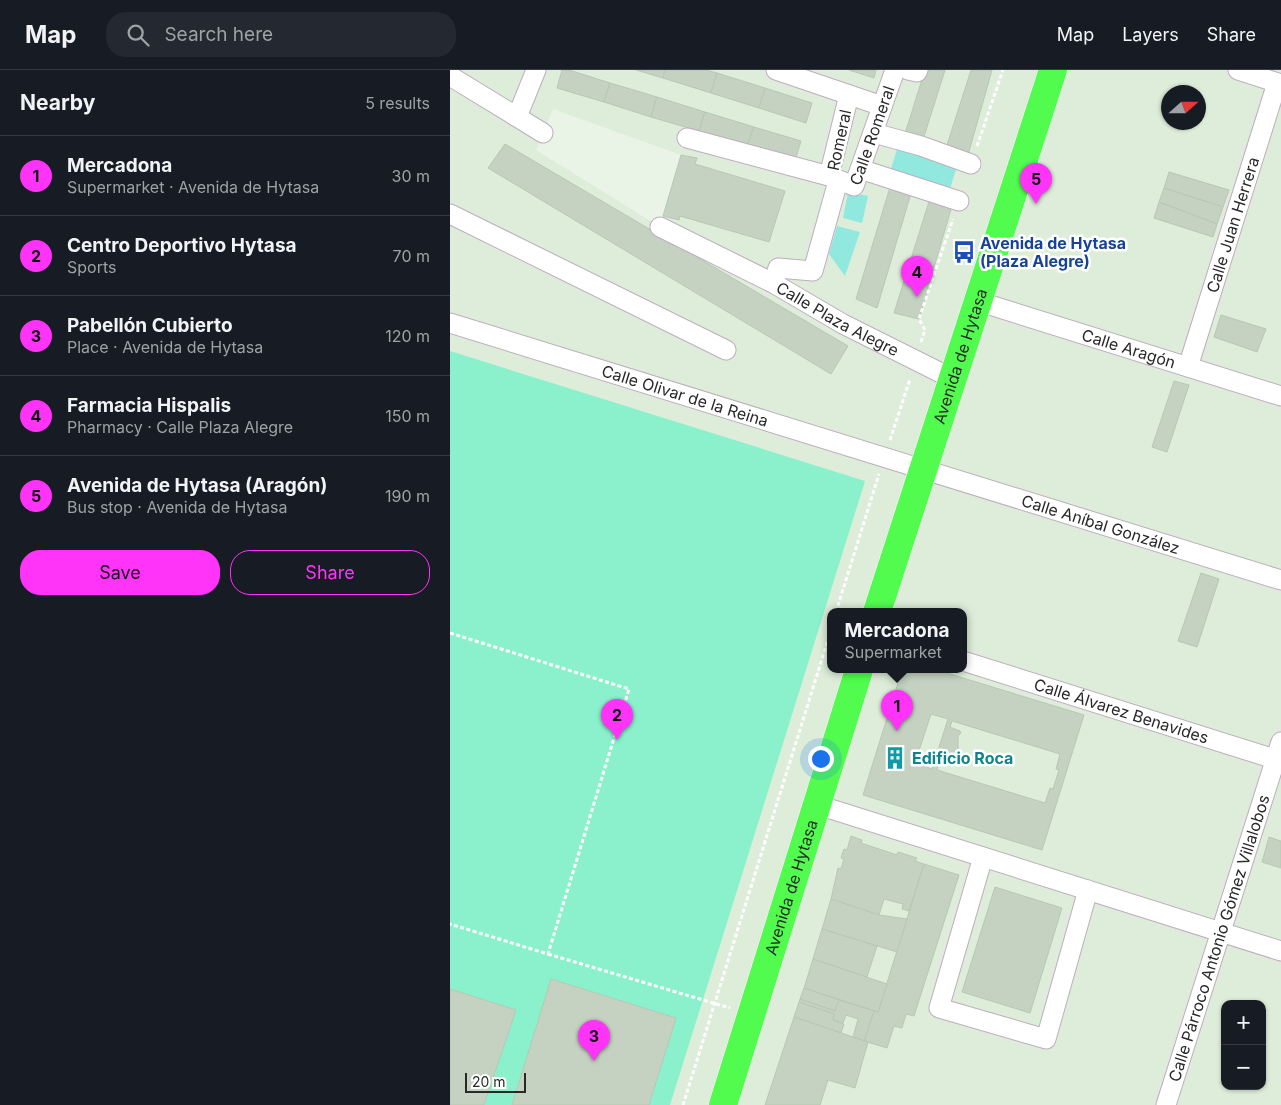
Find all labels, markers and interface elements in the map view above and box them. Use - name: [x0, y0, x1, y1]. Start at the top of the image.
- search box: [106, 12, 456, 57]
- text: Map: [25, 20, 76, 49]
- icon: search: [124, 21, 152, 49]
- text: Search here: [164, 23, 273, 46]
- text: Map: [1057, 24, 1094, 45]
- text: Layers: [1122, 24, 1179, 45]
- text: Share: [1207, 24, 1256, 45]
- street label: Calle Romeral: [845, 83, 899, 188]
- north arrow: [1161, 85, 1206, 130]
- text: Nearby: [20, 90, 95, 115]
- text: 5 results: [365, 93, 430, 113]
- street label: Romeral: [823, 108, 855, 172]
- text: Mercadona: [67, 154, 172, 177]
- street label: Calle Juan Herrera: [1202, 154, 1263, 295]
- pin: 5: [1020, 163, 1052, 204]
- text: 1: [33, 166, 39, 186]
- text: 30 m: [392, 166, 430, 186]
- text: Supermarket · Avenida de Hytasa: [67, 177, 319, 197]
- place label: Avenida de Hytasa (Plaza Alegre): [980, 233, 1126, 271]
- text: Centro Deportivo Hytasa: [67, 234, 297, 257]
- bus stop icon: Avenida de Hytasa (Plaza Alegre): [951, 239, 977, 265]
- text: 2: [31, 246, 41, 266]
- text: 70 m: [393, 246, 430, 266]
- pin: 4: [901, 256, 933, 297]
- text: Sports: [67, 257, 116, 277]
- street label: Calle Plaza Alegre: [773, 277, 902, 360]
- street label: Avenida de Hytasa: [929, 286, 991, 426]
- text: Pabellón Cubierto: [67, 314, 233, 337]
- street label: Calle Aragón: [1079, 324, 1178, 372]
- text: 3: [31, 326, 41, 346]
- text: 120 m: [385, 326, 430, 346]
- text: Place · Avenida de Hytasa: [67, 337, 263, 357]
- street label: Calle Olivar de la Reina: [599, 361, 771, 431]
- text: Farmacia Hispalis: [67, 394, 231, 417]
- text: 4: [31, 406, 41, 426]
- text: 150 m: [385, 406, 430, 426]
- text: Pharmacy · Calle Plaza Alegre: [67, 417, 293, 437]
- text: Avenida de Hytasa (Aragón): [67, 474, 327, 497]
- text: 5: [31, 486, 41, 506]
- text: 190 m: [385, 486, 430, 506]
- street label: Calle Aníbal González: [1019, 490, 1182, 558]
- text: Bus stop · Avenida de Hytasa: [67, 497, 288, 517]
- button: Save: [20, 550, 220, 595]
- button: Share: [230, 550, 430, 595]
- popup: [827, 608, 967, 673]
- text: Mercadona: [844, 619, 950, 642]
- text: Supermarket: [844, 642, 942, 662]
- street label: Calle Álvarez Benavides: [1032, 674, 1211, 748]
- pin: 1: [881, 690, 913, 731]
- pin: 2: [601, 699, 633, 740]
- building icon: Edificio Roca: [882, 745, 908, 771]
- your location: [808, 746, 834, 772]
- place label: Edificio Roca: [912, 748, 1013, 768]
- street label: Calle Párroco Antonio Gómez Villalobos: [1164, 792, 1274, 1084]
- street label: Avenida de Hytasa: [760, 817, 822, 958]
- map controls: [1221, 1000, 1266, 1090]
- button: +: [1221, 1000, 1266, 1045]
- pin: 3: [578, 1020, 610, 1061]
- button: −: [1221, 1045, 1266, 1090]
- scale bar: [465, 1070, 526, 1093]
- text: 20 m: [472, 1073, 506, 1090]

